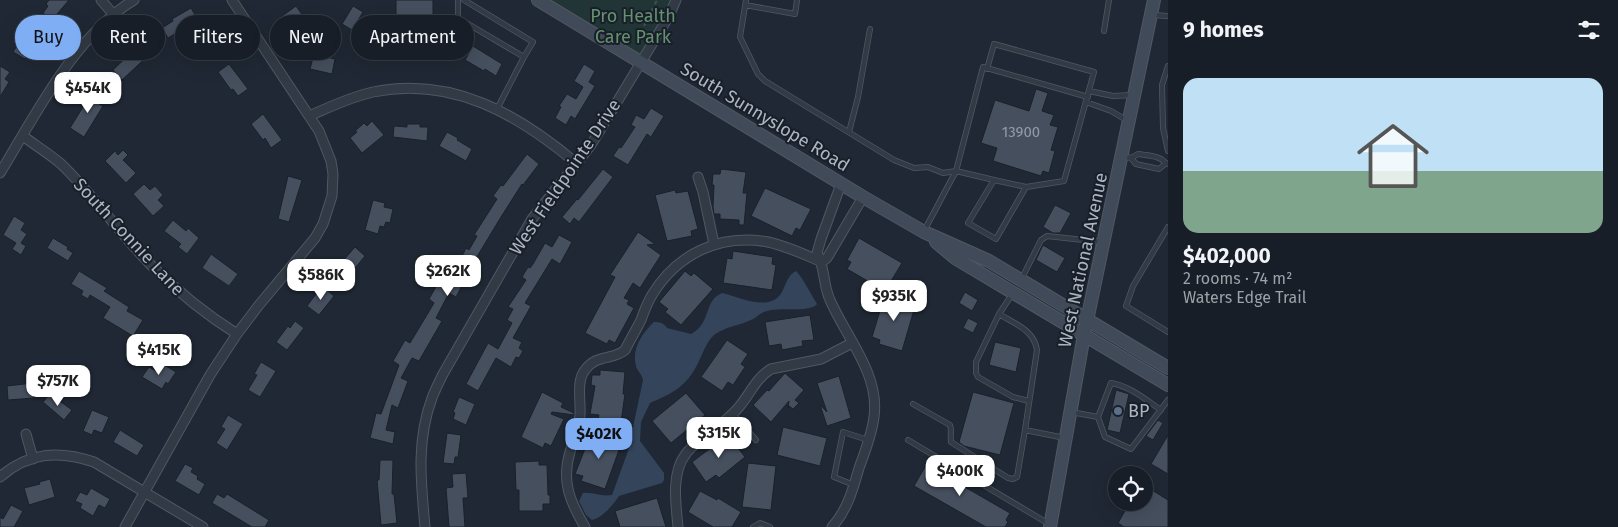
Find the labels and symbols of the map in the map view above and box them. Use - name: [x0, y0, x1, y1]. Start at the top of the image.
- park label: Pro Health Care Park: [590, 5, 676, 48]
- street label: South Sunnyslope Road: [676, 58, 854, 176]
- pin: $454K: [53, 72, 123, 114]
- street label: West Fieldpointe Drive: [505, 95, 625, 259]
- house number: 13900: [1002, 123, 1040, 141]
- street label: West National Avenue: [1054, 171, 1112, 349]
- street label: South Connie Lane: [69, 174, 189, 300]
- pin: $262K: [413, 254, 483, 297]
- pin: $586K: [286, 258, 356, 301]
- pin: $935K: [859, 280, 929, 322]
- pin: $415K: [124, 334, 194, 376]
- pin: $757K: [23, 364, 93, 407]
- place label: BP: [1128, 400, 1149, 422]
- marker: BP: [1112, 405, 1124, 417]
- pin: $315K: [684, 416, 754, 459]
- pin: $402K: [564, 418, 634, 460]
- pin: $400K: [925, 454, 995, 497]

